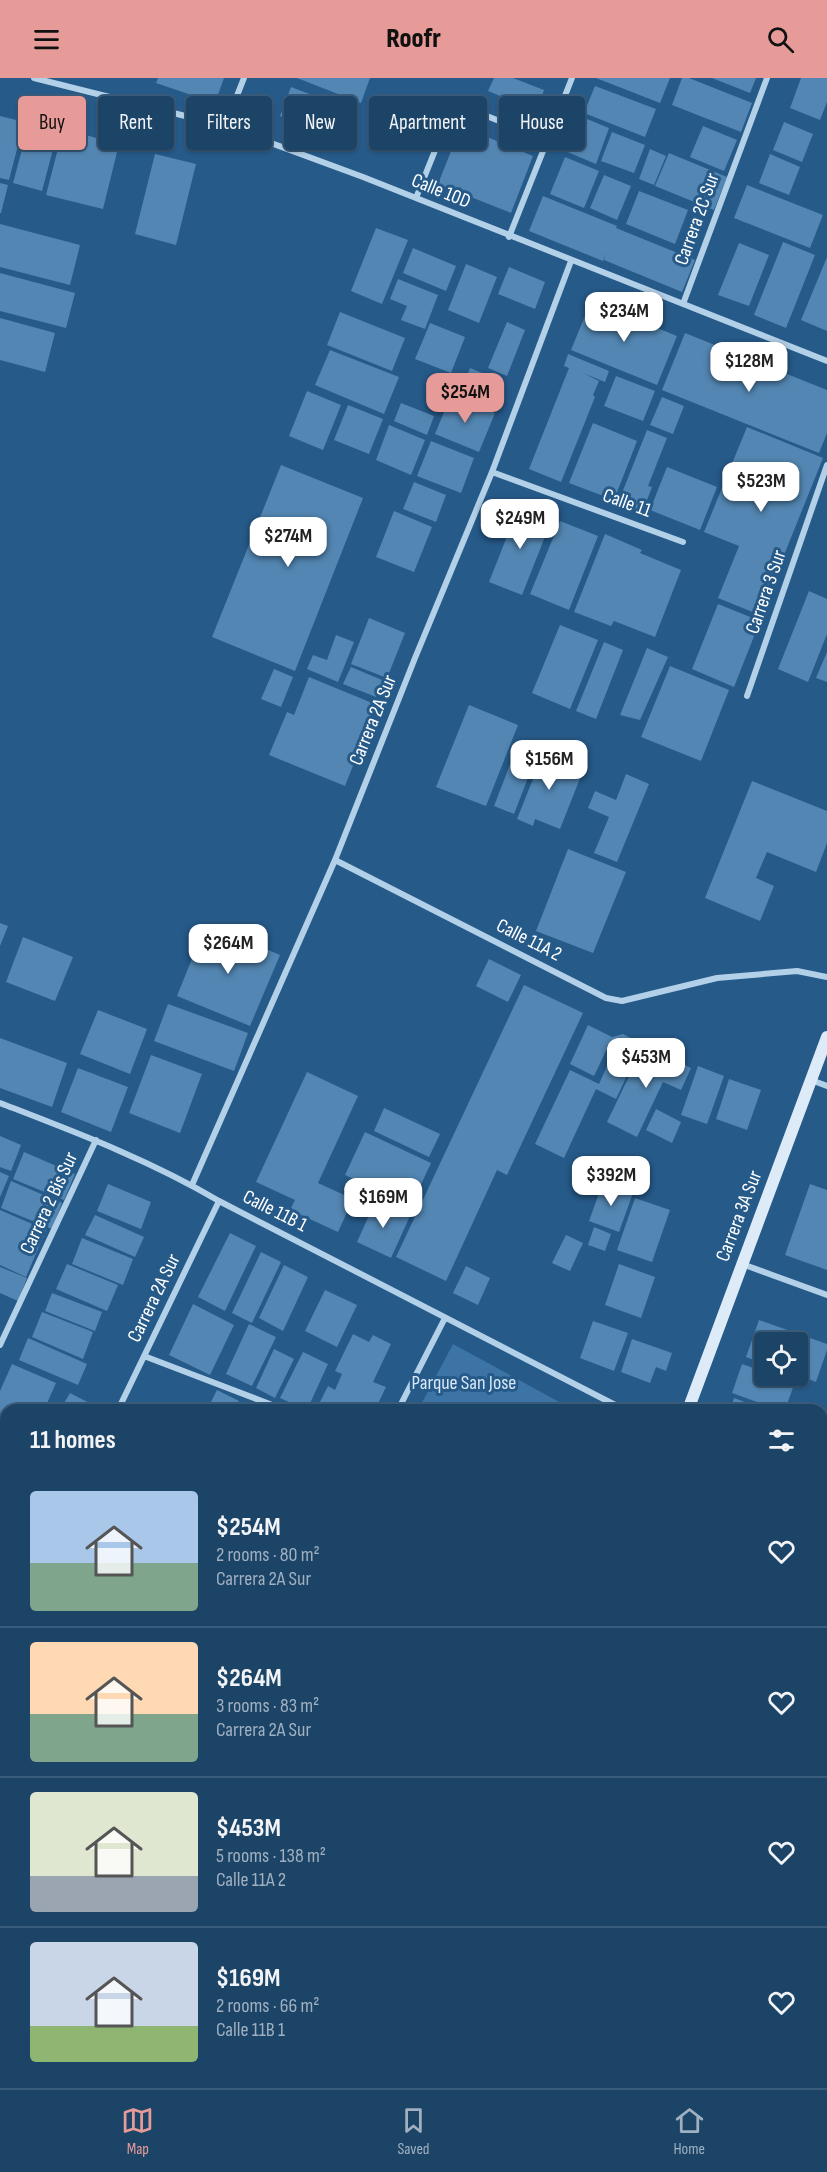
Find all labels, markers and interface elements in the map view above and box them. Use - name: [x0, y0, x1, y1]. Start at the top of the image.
- icon: menu: [30, 23, 63, 56]
- text: Roofr: [386, 23, 441, 55]
- icon: search: [764, 23, 797, 56]
- chip: Buy: [18, 96, 86, 150]
- chip: Rent: [98, 96, 174, 150]
- chip: Filters: [186, 96, 272, 150]
- chip: New: [284, 96, 357, 150]
- chip: Apartment: [369, 96, 487, 150]
- chip: House: [499, 96, 585, 150]
- street label: Calle 10D: [408, 168, 474, 214]
- street label: Carrera 2C Sur: [669, 169, 725, 268]
- pin: $234M: [582, 292, 666, 343]
- text: $234M: [599, 299, 649, 323]
- pin: $128M: [707, 342, 791, 393]
- text: $128M: [724, 349, 774, 373]
- pin: $254M: [423, 373, 507, 424]
- text: $254M: [440, 380, 490, 404]
- pin: $523M: [719, 462, 803, 513]
- text: $523M: [736, 469, 786, 493]
- street label: Calle 11: [600, 483, 654, 523]
- pin: $249M: [478, 499, 562, 550]
- text: $249M: [495, 506, 545, 530]
- pin: $274M: [246, 517, 330, 568]
- text: $274M: [264, 524, 312, 548]
- street label: Carrera 3 Sur: [741, 547, 792, 637]
- street label: Carrera 2A Sur: [344, 671, 402, 769]
- pin: $156M: [507, 740, 591, 791]
- text: $156M: [525, 747, 573, 771]
- street label: Calle 11A 2: [492, 913, 566, 967]
- pin: $264M: [186, 924, 270, 975]
- text: $264M: [203, 931, 253, 955]
- pin: $453M: [604, 1038, 688, 1089]
- text: $453M: [621, 1045, 671, 1069]
- street label: Carrera 2 Bis Sur: [15, 1148, 83, 1258]
- pin: $392M: [569, 1156, 653, 1207]
- text: $392M: [586, 1163, 636, 1187]
- street label: Carrera 3A Sur: [711, 1167, 767, 1265]
- pin: $169M: [341, 1178, 425, 1229]
- street label: Calle 11B 1: [239, 1185, 311, 1237]
- text: $169M: [358, 1185, 408, 1209]
- street label: Carrera 2A Sur: [122, 1250, 186, 1346]
- map controls: [754, 1332, 808, 1386]
- button: locate: [754, 1332, 808, 1386]
- park label: Parque San Jose: [412, 1371, 516, 1395]
- icon: filters: [765, 1424, 798, 1457]
- text: 11 homes: [30, 1425, 116, 1456]
- text: $254M: [216, 1512, 281, 1543]
- icon: home: [78, 1515, 150, 1587]
- icon: heart: [765, 1535, 798, 1568]
- text: 2 rooms · 80 m²: [216, 1543, 320, 1567]
- text: Carrera 2A Sur: [216, 1567, 311, 1591]
- text: $264M: [216, 1663, 282, 1694]
- icon: home: [78, 1666, 150, 1738]
- icon: heart: [765, 1686, 798, 1719]
- text: 3 rooms · 83 m²: [216, 1694, 319, 1718]
- text: Carrera 2A Sur: [216, 1718, 311, 1742]
- text: $453M: [216, 1813, 281, 1844]
- icon: home: [78, 1816, 150, 1888]
- icon: heart: [765, 1836, 798, 1869]
- text: 5 rooms · 138 m²: [216, 1844, 326, 1868]
- text: Calle 11A 2: [216, 1868, 286, 1892]
- text: $169M: [216, 1963, 280, 1994]
- icon: home: [78, 1966, 150, 2038]
- icon: heart: [765, 1986, 798, 2019]
- text: 2 rooms · 66 m²: [216, 1994, 320, 2018]
- text: Calle 11B 1: [216, 2018, 285, 2042]
- tab: Map: [121, 2104, 154, 2159]
- tab: Saved: [397, 2104, 430, 2159]
- tab: Home: [673, 2104, 706, 2159]

